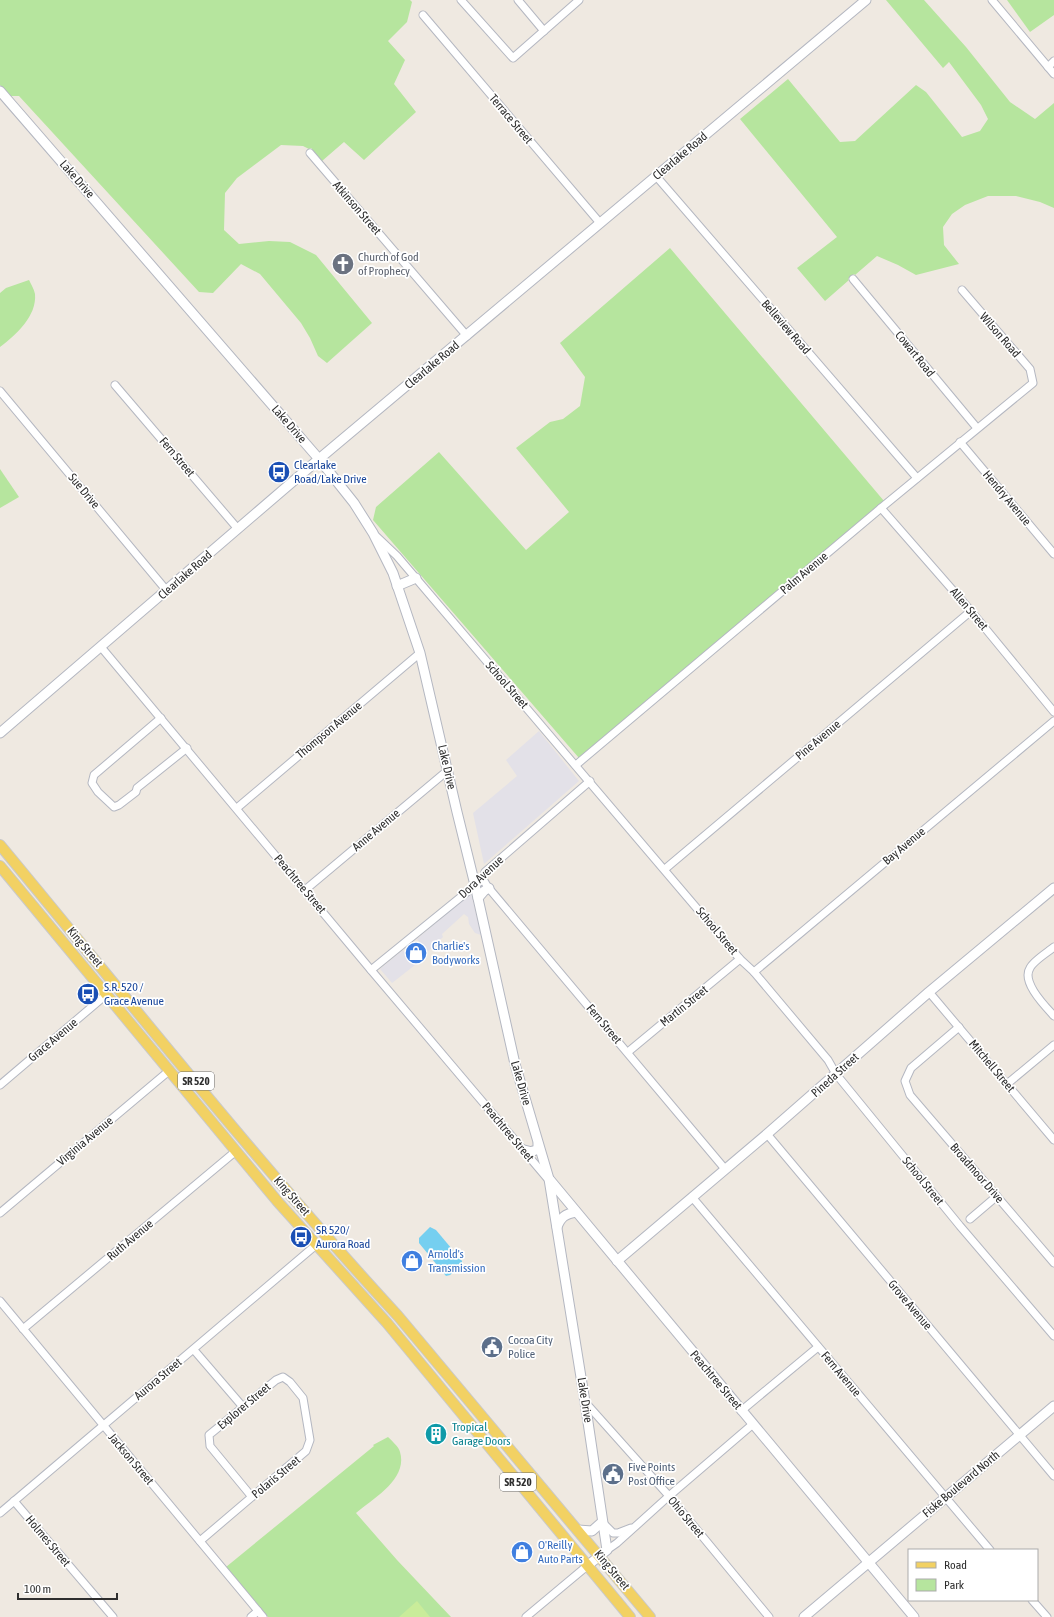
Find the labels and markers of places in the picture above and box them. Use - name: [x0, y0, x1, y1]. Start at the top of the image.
- place label: Church of God of Prophecy: [358, 250, 419, 278]
- church icon: Church of God of Prophecy: [330, 251, 356, 277]
- place label: Clearlake Road/Lake Drive: [294, 458, 367, 486]
- bus stop icon: Clearlake Road/Lake Drive: [266, 459, 292, 485]
- place label: Charlie's Bodyworks: [432, 939, 480, 967]
- shop icon: Charlie's Bodyworks: [403, 940, 429, 966]
- place label: S.R. 520 / Grace Avenue: [104, 980, 164, 1008]
- bus stop icon: S.R. 520 / Grace Avenue: [75, 981, 101, 1007]
- place label: SR 520/ Aurora Road: [316, 1223, 370, 1251]
- bus stop icon: SR 520/ Aurora Road: [288, 1224, 314, 1250]
- place label: Arnold's Transmission: [428, 1247, 486, 1275]
- shop icon: Arnold's Transmission: [399, 1248, 425, 1274]
- place label: Cocoa City Police: [508, 1333, 553, 1361]
- public building icon: Cocoa City Police: [479, 1334, 505, 1360]
- place label: Tropical Garage Doors: [452, 1420, 511, 1448]
- building icon: Tropical Garage Doors: [423, 1421, 449, 1447]
- place label: Five Points Post Office: [628, 1460, 675, 1488]
- public building icon: Five Points Post Office: [600, 1461, 626, 1487]
- place label: O'Reilly Auto Parts: [538, 1538, 583, 1566]
- shop icon: O'Reilly Auto Parts: [509, 1539, 535, 1565]

